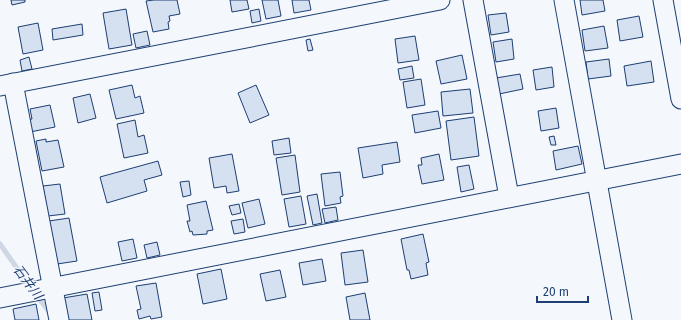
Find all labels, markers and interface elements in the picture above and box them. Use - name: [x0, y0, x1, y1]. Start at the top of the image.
- water label: 石井川: [10, 262, 47, 304]
- scale bar: [537, 278, 588, 304]
- text: 20 m: [543, 285, 569, 299]

